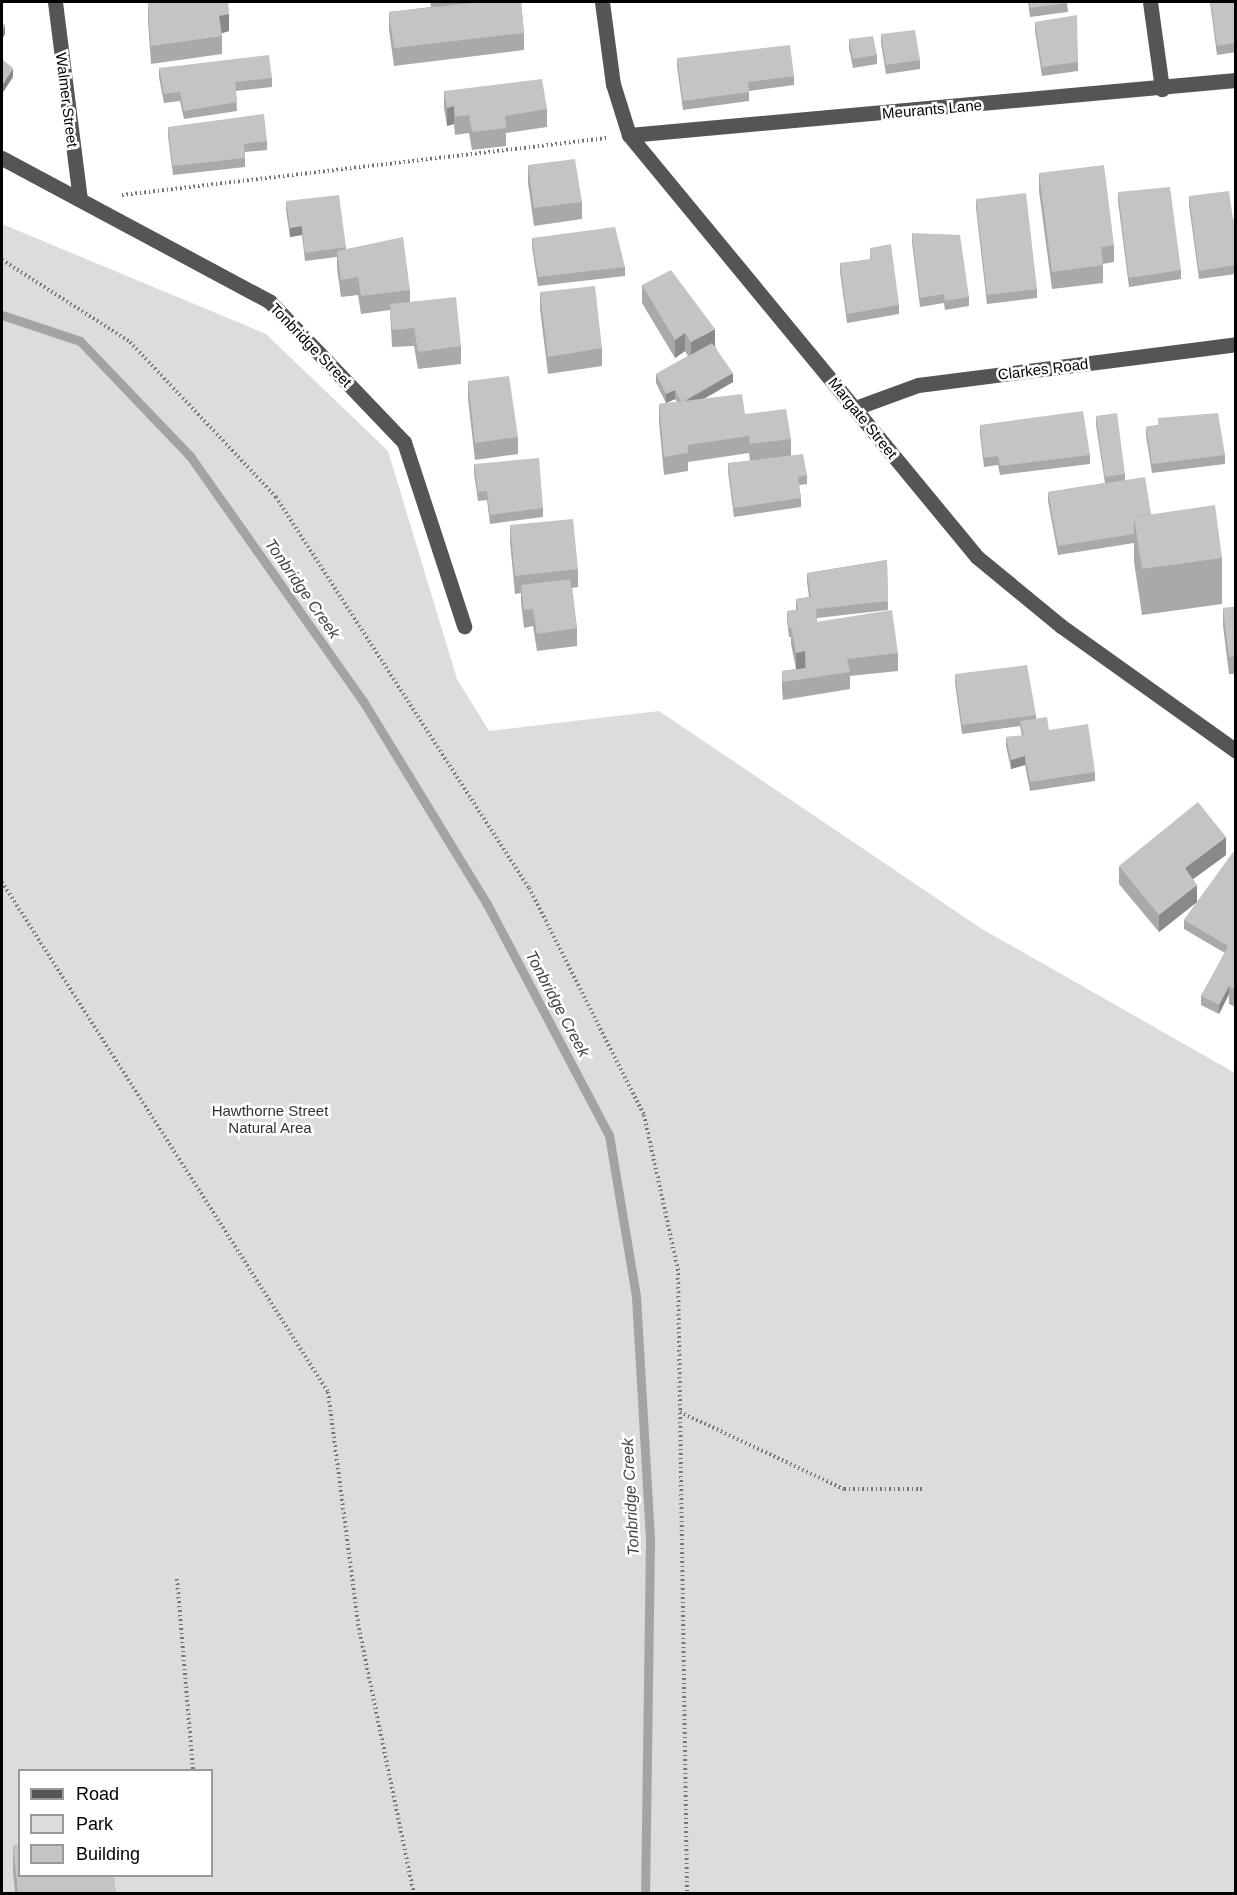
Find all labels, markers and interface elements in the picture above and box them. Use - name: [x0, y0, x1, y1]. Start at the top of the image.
- street label: Walmer Street: [52, 52, 82, 148]
- street label: Meurants Lane: [881, 96, 983, 122]
- street label: Tonbridge Street: [266, 299, 356, 391]
- street label: Clarkes Road: [997, 355, 1089, 383]
- street label: Margate Street: [825, 374, 901, 462]
- water label: Tonbridge Creek: [260, 535, 344, 643]
- water label: Tonbridge Creek: [521, 948, 593, 1060]
- park label: Hawthorne Street Natural Area: [212, 1101, 328, 1136]
- water label: Tonbridge Creek: [618, 1438, 644, 1556]
- legend: [18, 1769, 213, 1877]
- text: Road: [76, 1784, 119, 1804]
- text: Park: [76, 1814, 113, 1834]
- text: Building: [76, 1844, 140, 1864]

